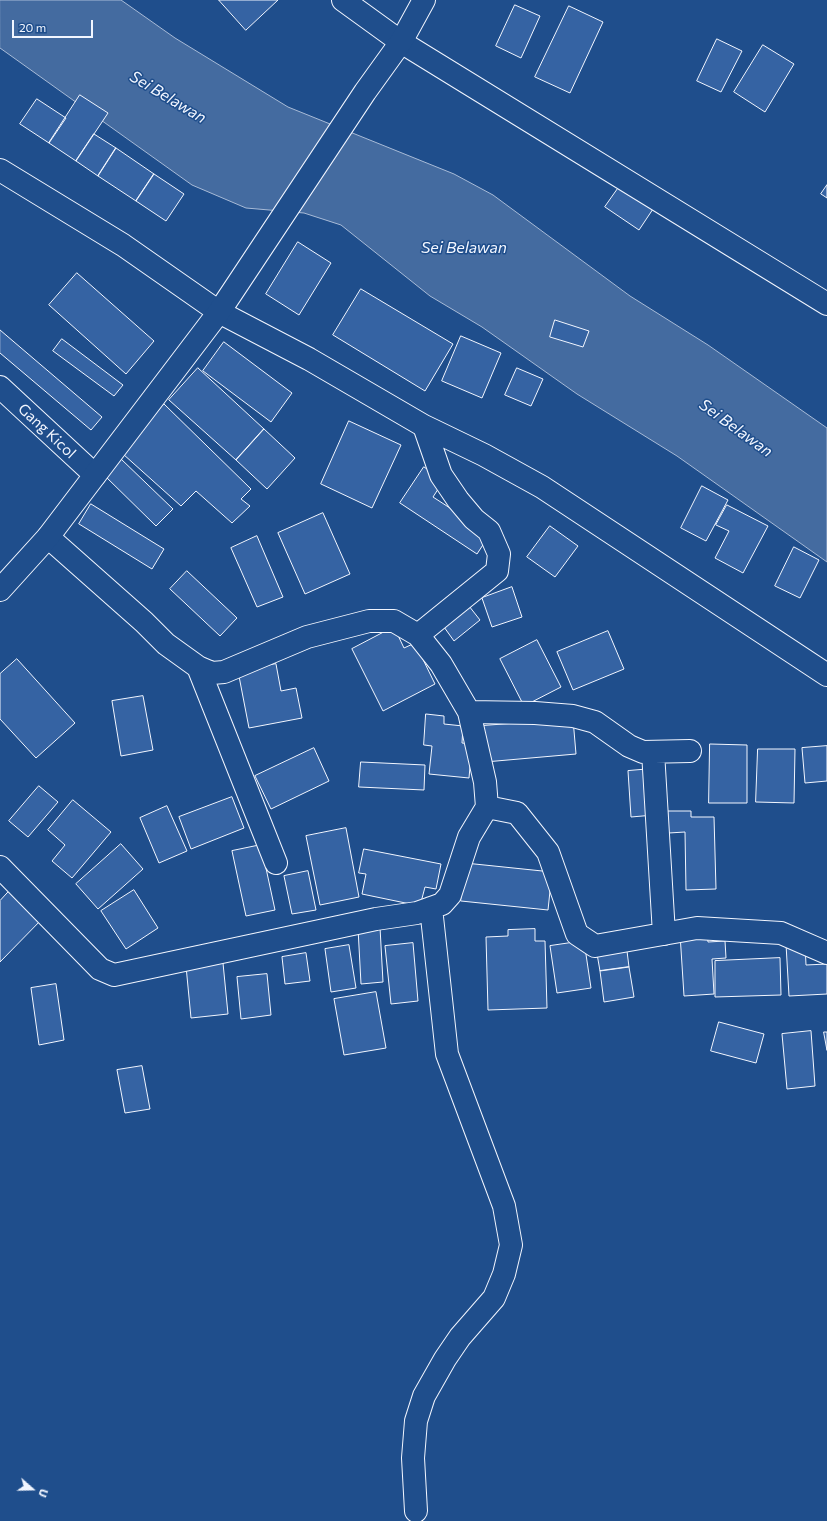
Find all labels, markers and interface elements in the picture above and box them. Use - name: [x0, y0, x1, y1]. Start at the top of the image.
- scale bar: [14, 12, 95, 38]
- text: 20 m: [19, 20, 46, 34]
- water label: Sei Belawan: [126, 67, 210, 127]
- water label: Sei Belawan: [421, 238, 507, 258]
- water label: Sei Belawan: [696, 395, 776, 461]
- street label: Gang Kicol: [14, 400, 80, 462]
- north arrow: [12, 1469, 52, 1509]
- text: U: [36, 1487, 51, 1499]

